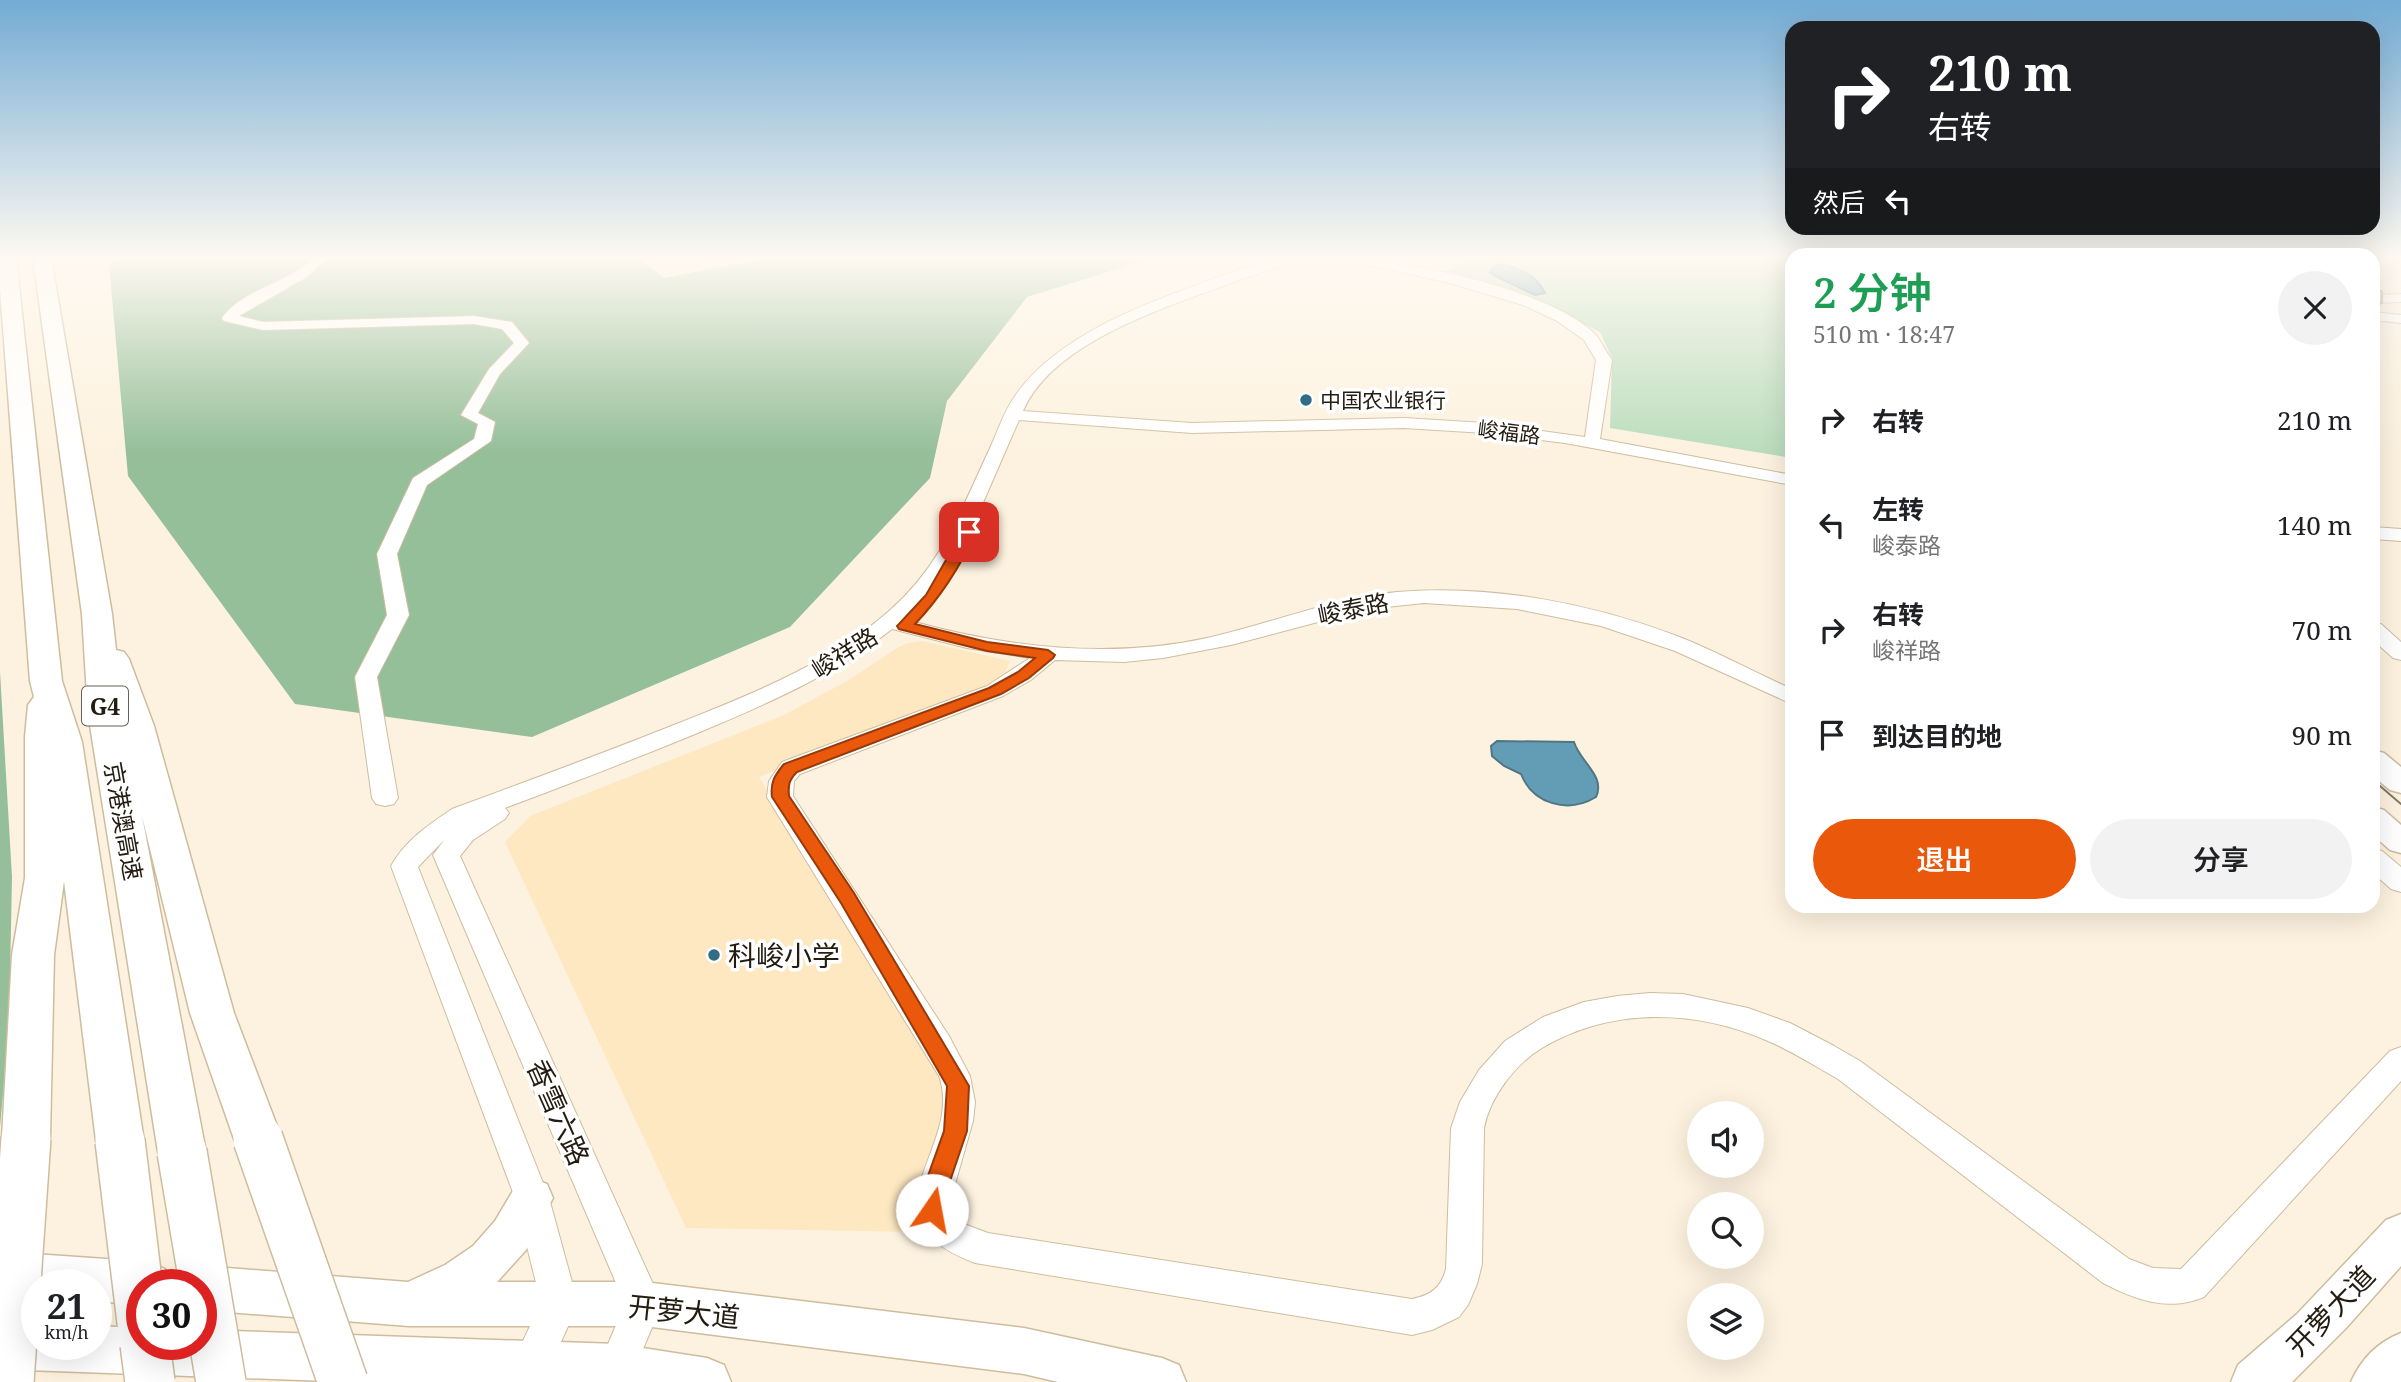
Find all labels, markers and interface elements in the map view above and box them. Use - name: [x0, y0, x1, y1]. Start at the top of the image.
- text: 210 m: [1928, 39, 2072, 105]
- icon: right: [1813, 49, 1904, 140]
- text: 右转: [1928, 105, 1992, 148]
- icon: left: [1879, 182, 1917, 220]
- text: 然后: [1813, 184, 1865, 220]
- text: 2 分钟: [1813, 263, 1932, 320]
- button: close: [2278, 271, 2352, 345]
- text: 510 m · 18:47: [1813, 318, 1955, 350]
- place label: 中国农业银行: [1320, 386, 1446, 414]
- marker: 中国农业银行: [1298, 392, 1314, 408]
- icon: right: [1813, 401, 1851, 439]
- text: 210 m: [2277, 402, 2352, 438]
- text: 右转: [1872, 403, 1924, 439]
- street label: 峻福路: [1476, 414, 1542, 450]
- text: 左转: [1872, 491, 1924, 527]
- pin: [939, 502, 999, 562]
- icon: left: [1813, 506, 1851, 544]
- text: 140 m: [2277, 507, 2352, 543]
- icon: arrive: [950, 513, 988, 551]
- text: 峻泰路: [1872, 529, 1941, 561]
- street label: 峻泰路: [1315, 585, 1391, 631]
- text: 右转: [1872, 596, 1924, 632]
- icon: right: [1813, 611, 1851, 649]
- text: 70 m: [2292, 612, 2352, 648]
- street label: 峻祥路: [805, 619, 883, 685]
- text: 峻祥路: [1872, 634, 1941, 666]
- road number: G4: [82, 686, 128, 726]
- icon: arrive: [1813, 716, 1851, 754]
- text: 90 m: [2292, 717, 2352, 753]
- text: 到达目的地: [1872, 718, 2002, 754]
- street label: 京港澳高速: [97, 759, 151, 883]
- button: 退出: [1813, 819, 2076, 899]
- button: 分享: [2090, 819, 2352, 899]
- place label: 科峻小学: [728, 936, 840, 974]
- marker: 科峻小学: [706, 947, 722, 963]
- street label: 香雪六路: [519, 1053, 599, 1171]
- map controls: [1687, 1101, 1764, 1360]
- button: sound: [1687, 1101, 1764, 1178]
- position arrow: [895, 1173, 969, 1247]
- button: search: [1687, 1192, 1764, 1269]
- street label: 开萝大道: [2277, 1257, 2383, 1363]
- speed limit sign: 30: [126, 1269, 217, 1360]
- text: 21: [47, 1282, 86, 1329]
- button: layers: [1687, 1283, 1764, 1360]
- street label: 开萝大道: [626, 1286, 742, 1336]
- text: km/h: [44, 1320, 89, 1344]

